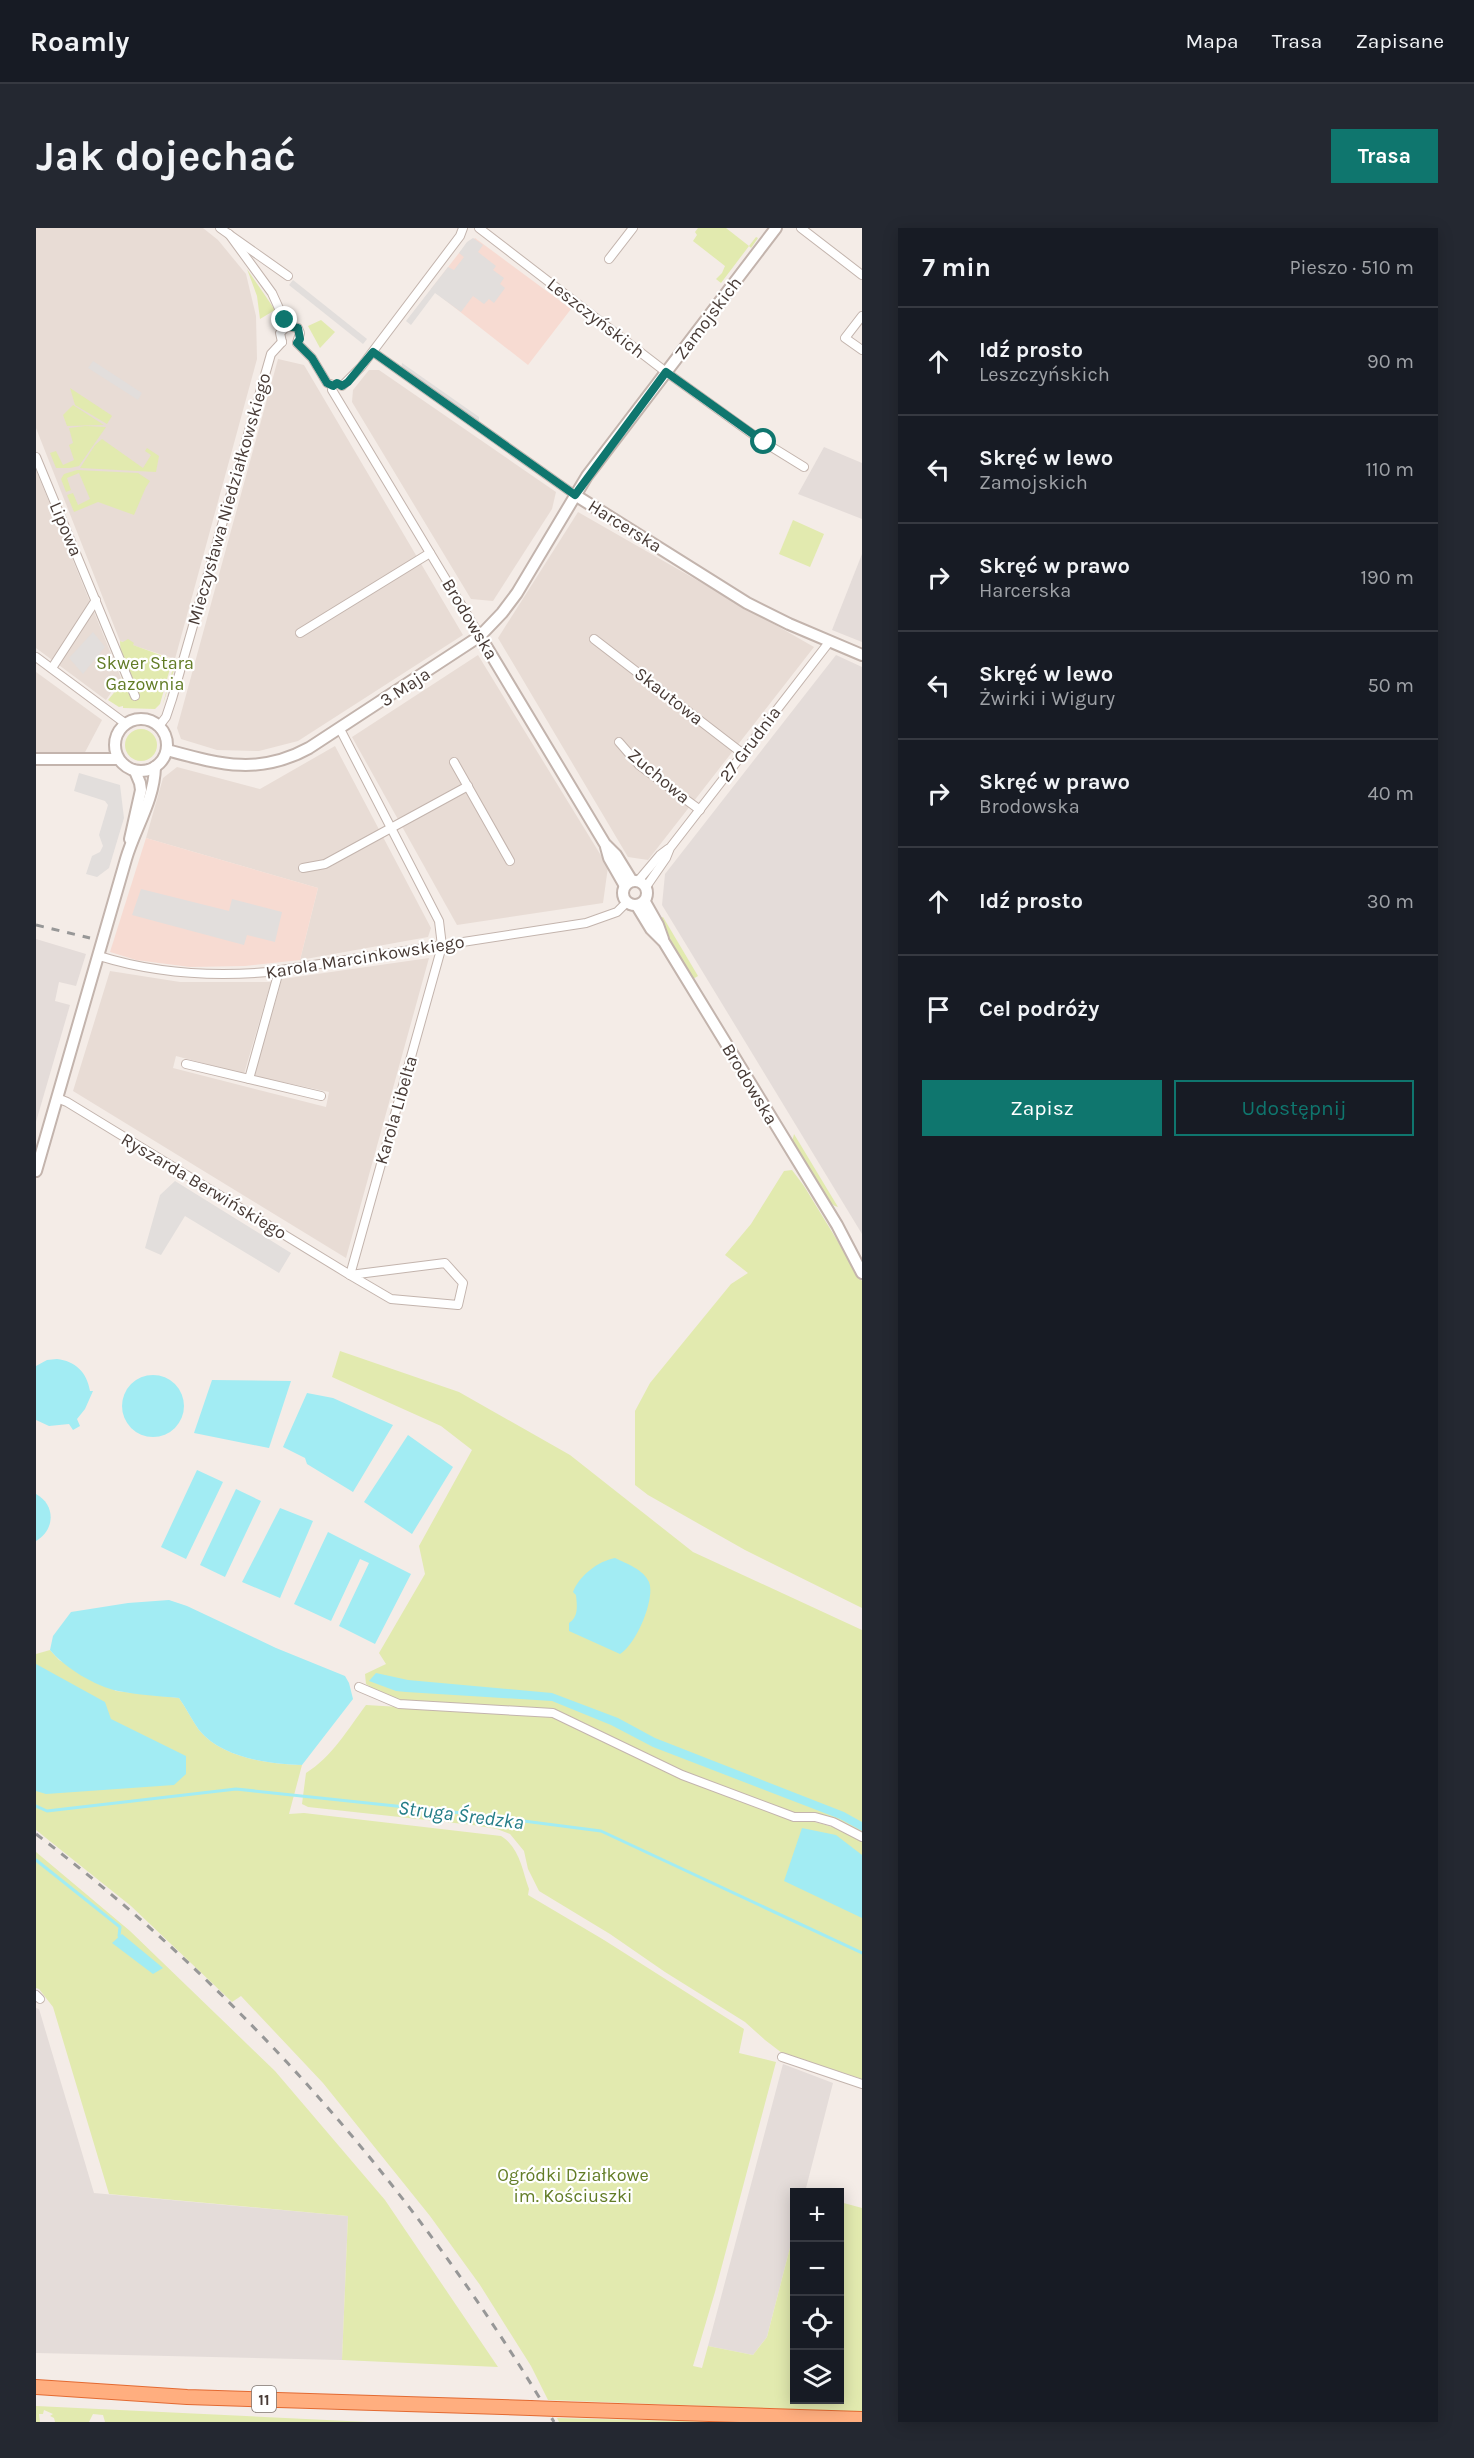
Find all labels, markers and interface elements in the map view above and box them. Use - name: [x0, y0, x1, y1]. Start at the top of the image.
- text: Roamly: [30, 25, 129, 58]
- text: Mapa: [1186, 29, 1239, 53]
- text: Trasa: [1272, 29, 1322, 53]
- text: Zapisane: [1355, 29, 1444, 53]
- button: Trasa: [1331, 129, 1438, 183]
- text: Jak dojechać: [36, 131, 296, 181]
- text: 7 min: [922, 252, 991, 283]
- text: Pieszo · 510 m: [1289, 256, 1414, 279]
- street label: Zamojskich: [670, 272, 746, 364]
- street label: Leszczyńskich: [543, 273, 649, 363]
- route end: [271, 306, 297, 332]
- text: Idź prosto: [979, 337, 1083, 363]
- icon: ahead: [922, 345, 955, 378]
- text: 90 m: [1367, 350, 1414, 373]
- text: Leszczyńskich: [979, 363, 1110, 386]
- street label: Mieczysława Niedziałkowskiego: [182, 370, 276, 628]
- route start: [750, 428, 776, 454]
- text: Skręć w lewo: [979, 445, 1113, 471]
- icon: left: [922, 453, 955, 486]
- text: 110 m: [1365, 458, 1414, 481]
- text: Zamojskich: [979, 471, 1088, 494]
- street label: Harcerska: [584, 495, 666, 557]
- street label: Lipowa: [45, 498, 87, 560]
- text: Skręć w prawo: [979, 553, 1130, 579]
- icon: right: [922, 561, 955, 594]
- text: 190 m: [1360, 566, 1414, 589]
- street label: Brodowska: [437, 575, 503, 663]
- text: Harcerska: [979, 579, 1071, 602]
- park label: Skwer Stara Gazownia: [96, 652, 194, 695]
- text: Skręć w lewo: [979, 661, 1113, 687]
- street label: Skautowa: [630, 662, 708, 730]
- street label: 3 Maja: [376, 663, 434, 711]
- icon: left: [922, 669, 955, 702]
- text: 50 m: [1367, 674, 1414, 697]
- text: Żwirki i Wigury: [979, 687, 1115, 710]
- street label: 27 Grudnia: [714, 702, 786, 786]
- street label: Zuchowa: [623, 744, 695, 808]
- text: Skręć w prawo: [979, 769, 1130, 795]
- icon: right: [922, 777, 955, 810]
- text: 40 m: [1368, 782, 1414, 805]
- text: Brodowska: [979, 795, 1080, 818]
- icon: ahead: [922, 885, 955, 918]
- text: Idź prosto: [979, 888, 1083, 914]
- text: 30 m: [1367, 890, 1414, 913]
- street label: Karola Marcinkowskiego: [264, 930, 466, 984]
- icon: arrive: [922, 993, 955, 1026]
- text: Cel podróży: [979, 996, 1099, 1022]
- street label: Brodowska: [717, 1040, 783, 1128]
- street label: Karola Libelta: [370, 1053, 422, 1167]
- button: Zapisz: [922, 1080, 1162, 1136]
- button: Udostępnij: [1174, 1080, 1414, 1136]
- street label: Ryszarda Berwińskiego: [117, 1128, 291, 1244]
- water label: Struga Średzka: [397, 1795, 525, 1834]
- park label: Ogródki Działkowe im. Kościuszki: [497, 2164, 649, 2207]
- map controls: [790, 2188, 844, 2404]
- button: +: [790, 2188, 844, 2242]
- button: −: [790, 2242, 844, 2296]
- button: locate: [790, 2296, 844, 2350]
- button: layers: [790, 2350, 844, 2404]
- road number: 11: [252, 2386, 276, 2412]

